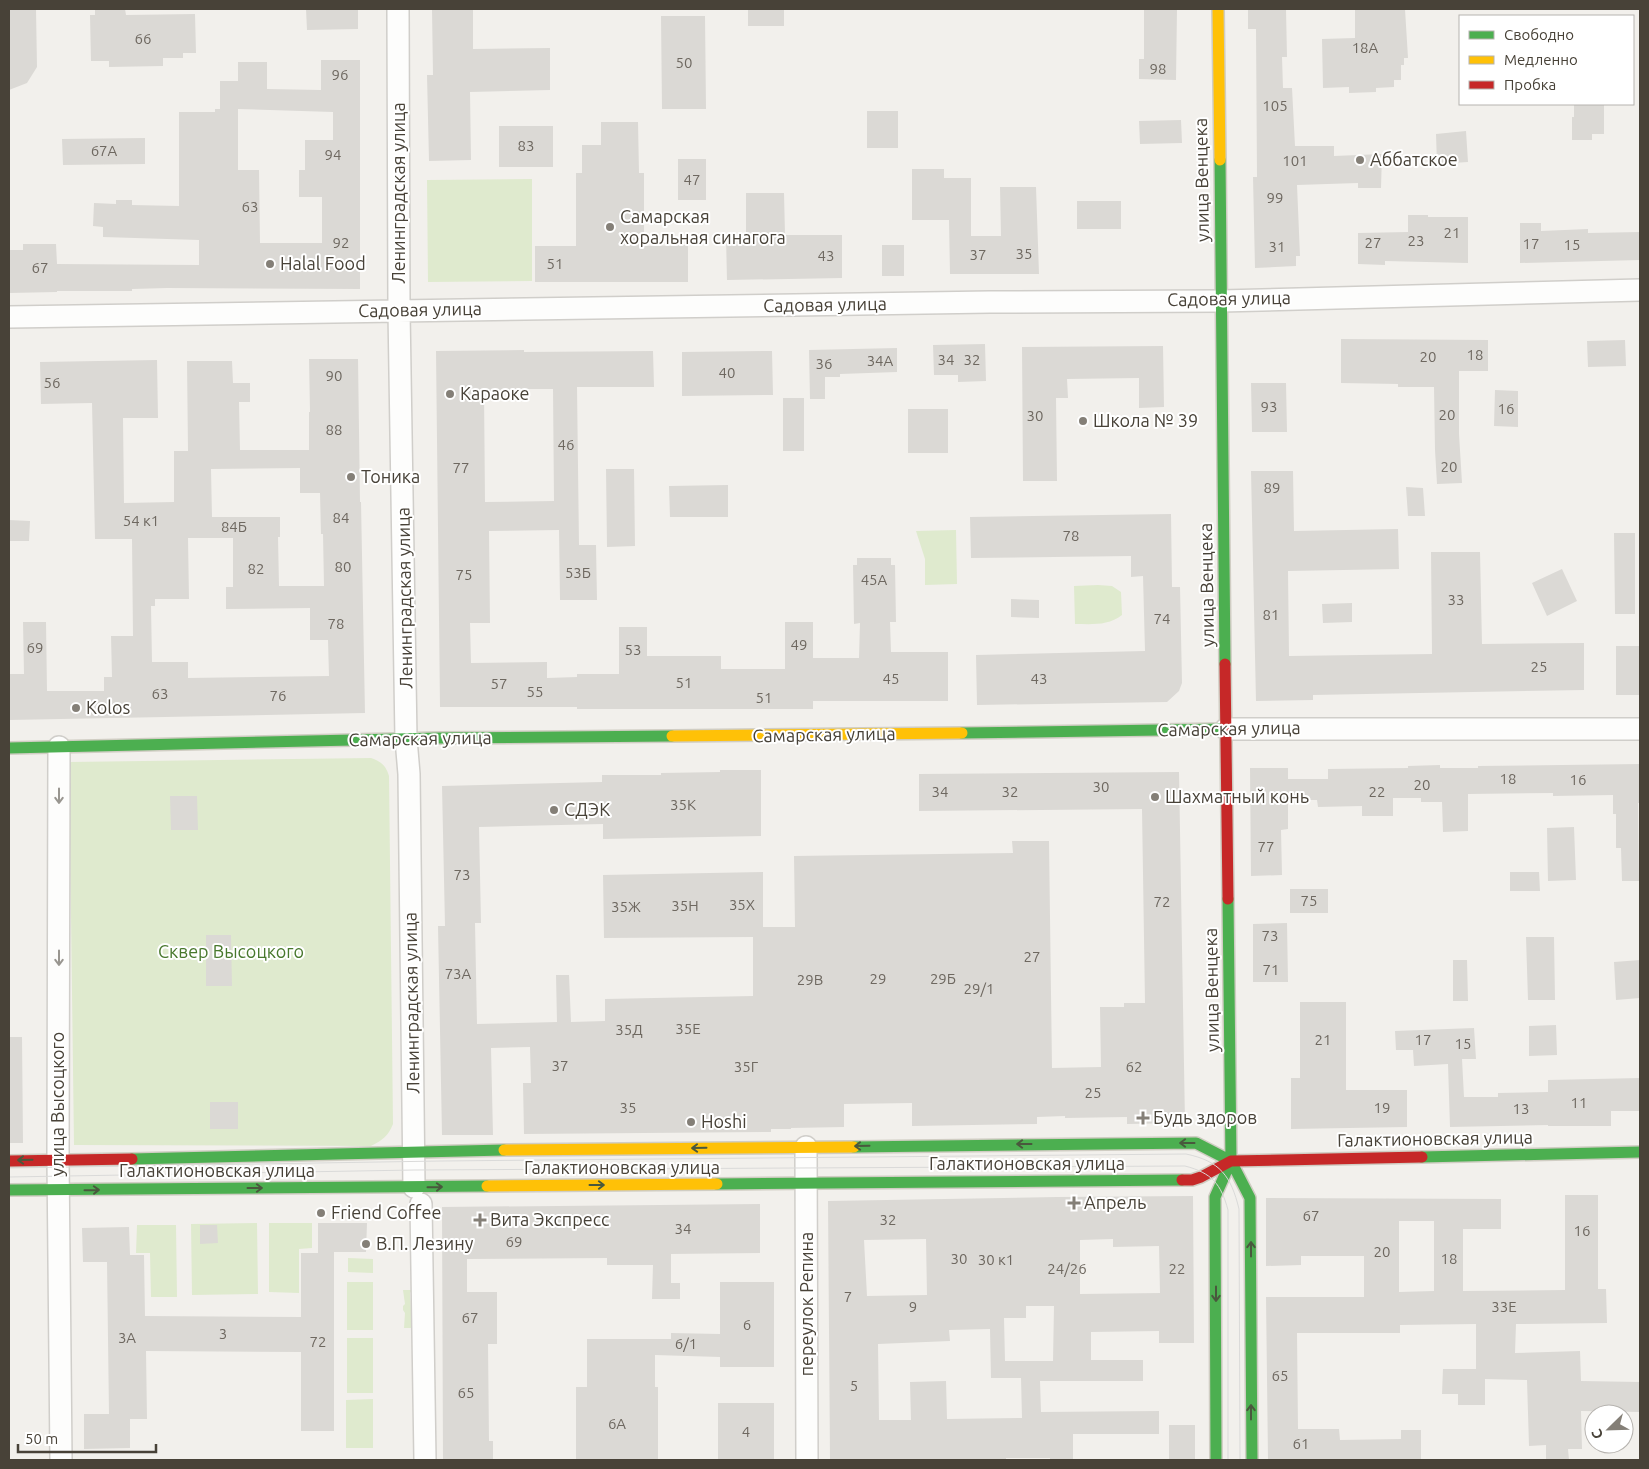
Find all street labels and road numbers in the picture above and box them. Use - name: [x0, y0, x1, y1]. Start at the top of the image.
- street label: Ленинградская улица: [388, 102, 408, 284]
- street label: улица Венцека: [1190, 118, 1212, 242]
- street label: Садовая улица: [1167, 287, 1291, 309]
- street label: Садовая улица: [763, 293, 887, 315]
- street label: Садовая улица: [358, 298, 482, 320]
- street label: Ленинградская улица: [392, 507, 416, 689]
- street label: улица Венцека: [1195, 523, 1217, 647]
- street label: Самарская улица: [1157, 717, 1301, 739]
- street label: Самарская улица: [752, 723, 896, 745]
- street label: Самарская улица: [348, 727, 492, 749]
- street label: Ленинградская улица: [399, 912, 423, 1094]
- street label: улица Венцека: [1200, 928, 1222, 1052]
- street label: улица Высоцкого: [47, 1032, 67, 1176]
- street label: Галактионовская улица: [1337, 1126, 1533, 1150]
- street label: Галактионовская улица: [929, 1153, 1125, 1173]
- street label: Галактионовская улица: [524, 1157, 720, 1177]
- street label: Галактионовская улица: [119, 1160, 315, 1180]
- street label: переулок Репина: [796, 1232, 816, 1376]

